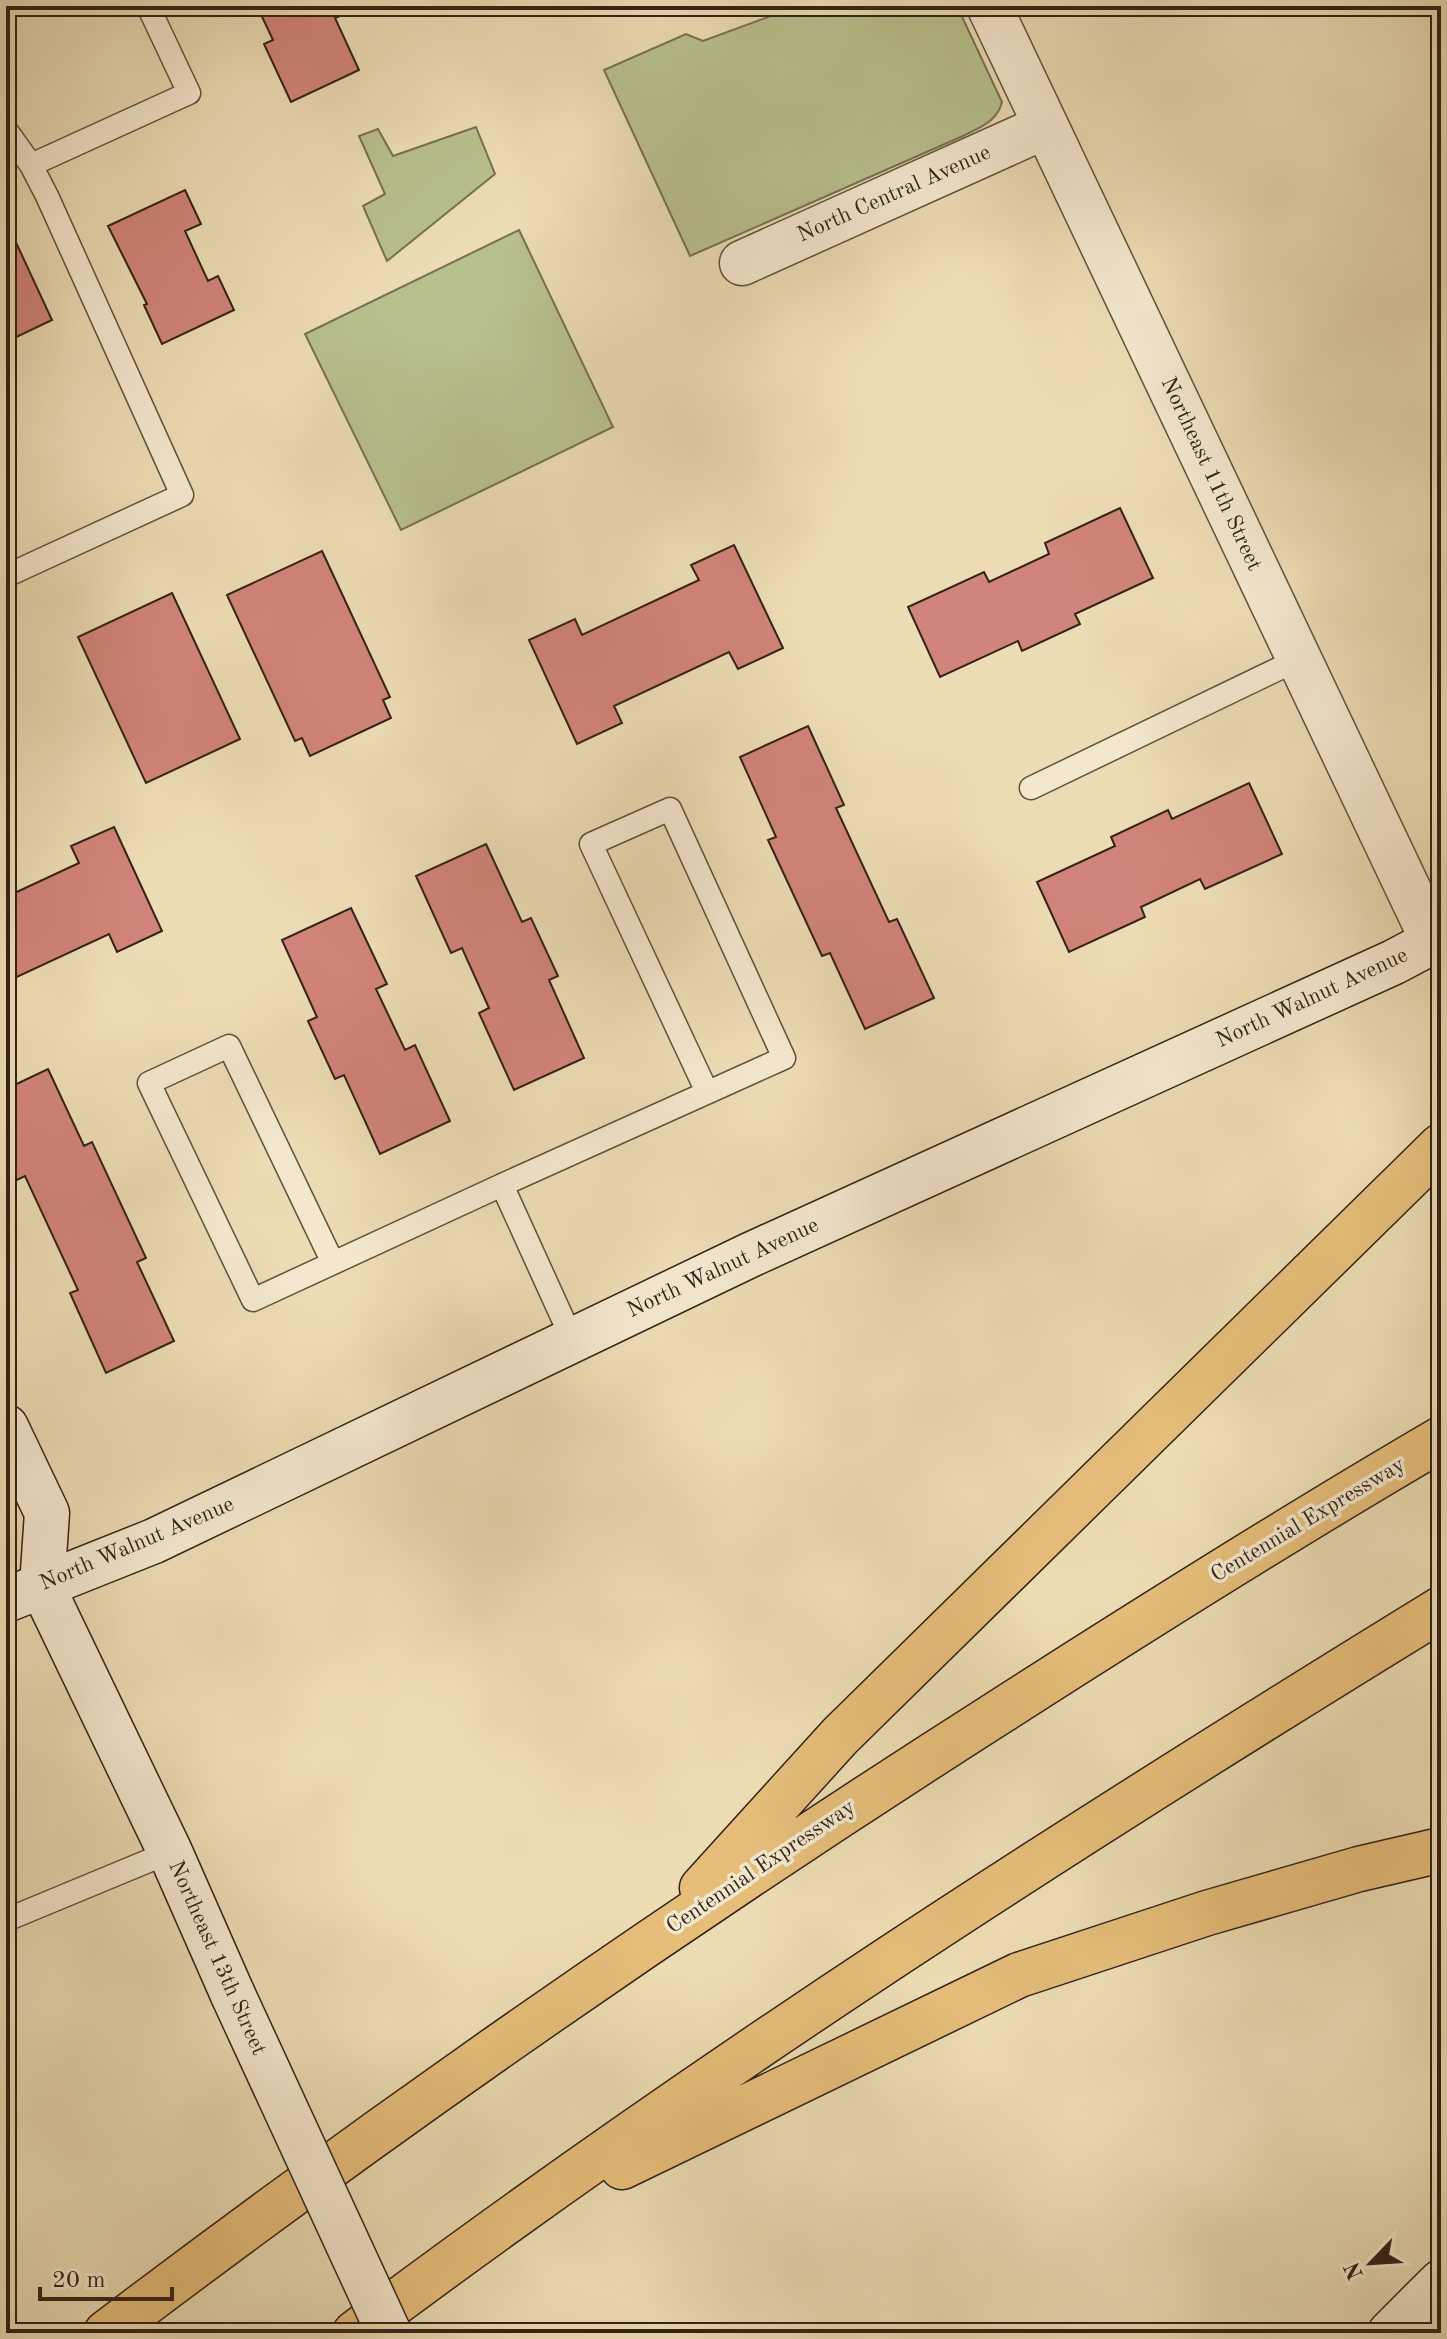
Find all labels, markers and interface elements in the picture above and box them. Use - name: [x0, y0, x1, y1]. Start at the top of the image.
- street label: North Central Avenue: [794, 141, 994, 247]
- street label: Northeast 11th Street: [1157, 374, 1265, 574]
- street label: North Walnut Avenue: [1213, 944, 1411, 1052]
- street label: North Walnut Avenue: [624, 1214, 822, 1322]
- street label: Centennial Expressway: [1207, 1453, 1409, 1587]
- street label: North Walnut Avenue: [37, 1493, 237, 1595]
- street label: Centennial Expressway: [663, 1796, 859, 1938]
- street label: Northeast 13th Street: [164, 1857, 270, 2059]
- north arrow: [1331, 2223, 1411, 2303]
- scale bar: [40, 2251, 172, 2301]
- text: N: [1341, 2258, 1368, 2283]
- text: 20 m: [52, 2269, 106, 2293]

